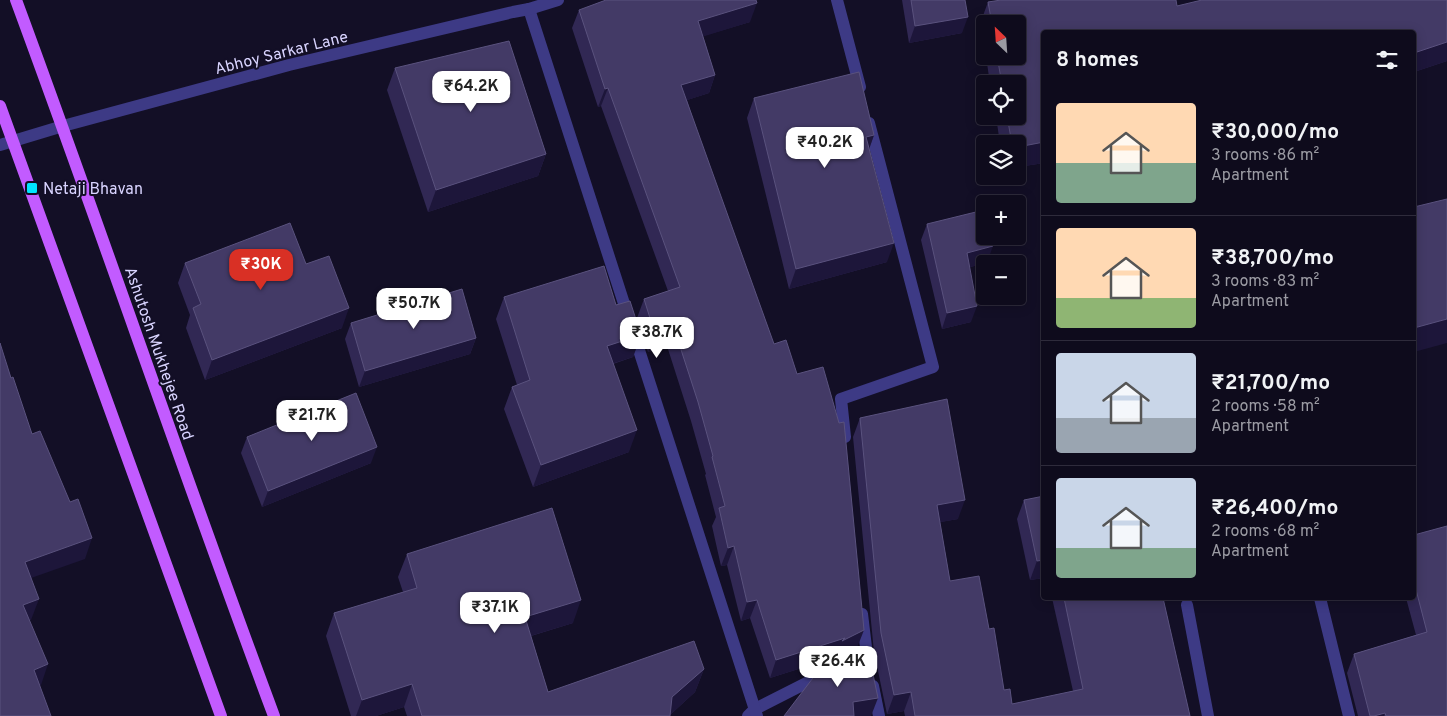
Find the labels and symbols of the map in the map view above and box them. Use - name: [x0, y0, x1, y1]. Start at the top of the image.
- north arrow: [976, 15, 1026, 65]
- street label: Abhoy Sarkar Lane: [213, 28, 350, 80]
- pin: ₹64.2K: [430, 70, 512, 113]
- pin: ₹40.2K: [784, 126, 866, 169]
- place label: Netaji Bhavan: [43, 180, 143, 200]
- marker: Netaji Bhavan: [25, 181, 39, 195]
- pin: ₹30K: [231, 248, 291, 291]
- street label: Ashutosh Mukhejee Road: [119, 264, 197, 443]
- pin: ₹50.7K: [373, 288, 455, 330]
- pin: ₹38.7K: [616, 316, 698, 359]
- pin: ₹21.7K: [271, 400, 353, 442]
- pin: ₹37.1K: [454, 592, 536, 634]
- pin: ₹26.4K: [797, 646, 879, 688]

